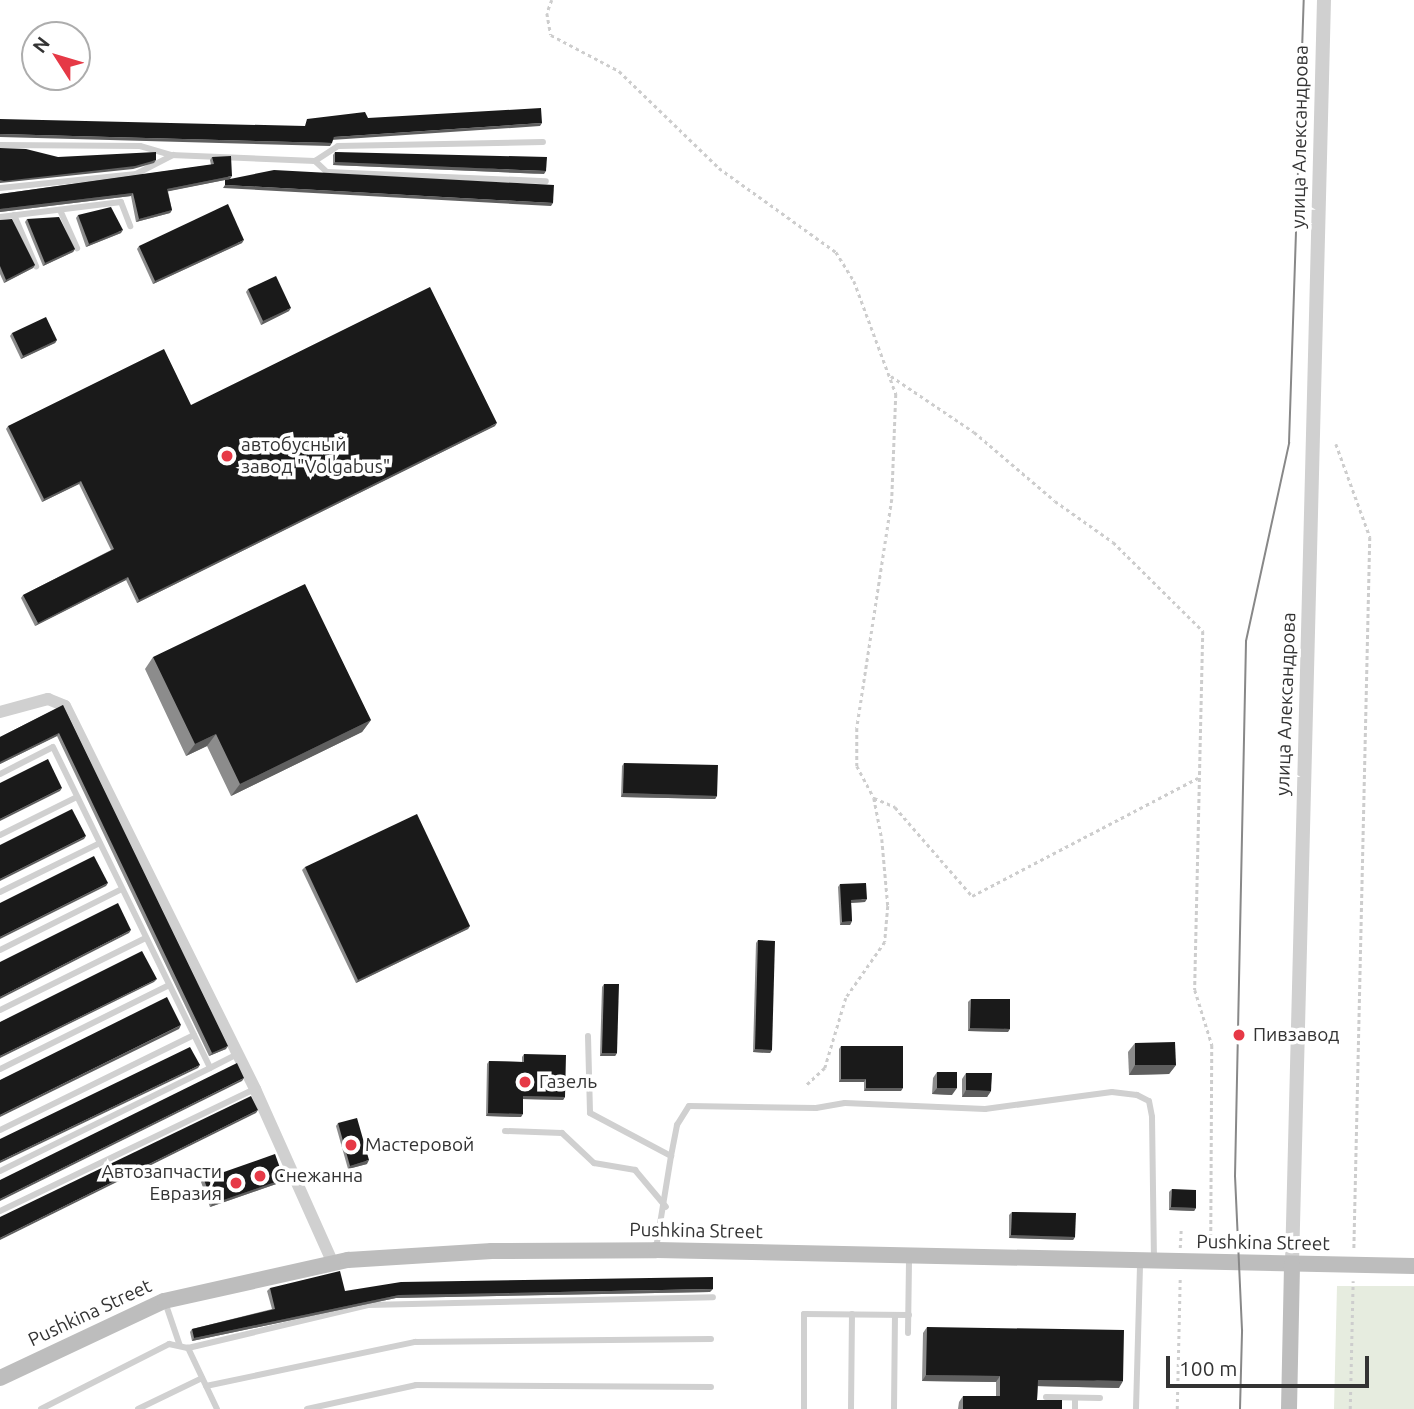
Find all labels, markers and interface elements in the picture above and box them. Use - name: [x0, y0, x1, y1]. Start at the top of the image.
- north arrow: [21, 21, 91, 91]
- text: N: [28, 32, 54, 57]
- street label: улица Александрова: [1287, 45, 1313, 229]
- place label: автобусный завод "Volgabus": [241, 434, 391, 478]
- marker: автобусный завод "Volgabus": [219, 448, 235, 464]
- street label: улица Александрова: [1271, 612, 1301, 796]
- place label: Пивзавод: [1253, 1024, 1339, 1046]
- marker: Пивзавод: [1231, 1027, 1247, 1043]
- place label: Газель: [539, 1071, 597, 1093]
- marker: Газель: [517, 1074, 533, 1090]
- place label: Мастеровой: [365, 1134, 474, 1156]
- marker: Мастеровой: [343, 1137, 359, 1153]
- place label: Автозапчасти Евразия: [102, 1161, 222, 1205]
- place label: Снежанна: [274, 1165, 363, 1187]
- marker: Снежанна: [252, 1168, 268, 1184]
- marker: Автозапчасти Евразия: [228, 1175, 244, 1191]
- street label: Pushkina Street: [629, 1218, 763, 1244]
- street label: Pushkina Street: [1196, 1230, 1330, 1256]
- street label: Pushkina Street: [25, 1274, 155, 1352]
- scale bar: [1169, 1342, 1372, 1386]
- text: 100 m: [1179, 1356, 1237, 1380]

